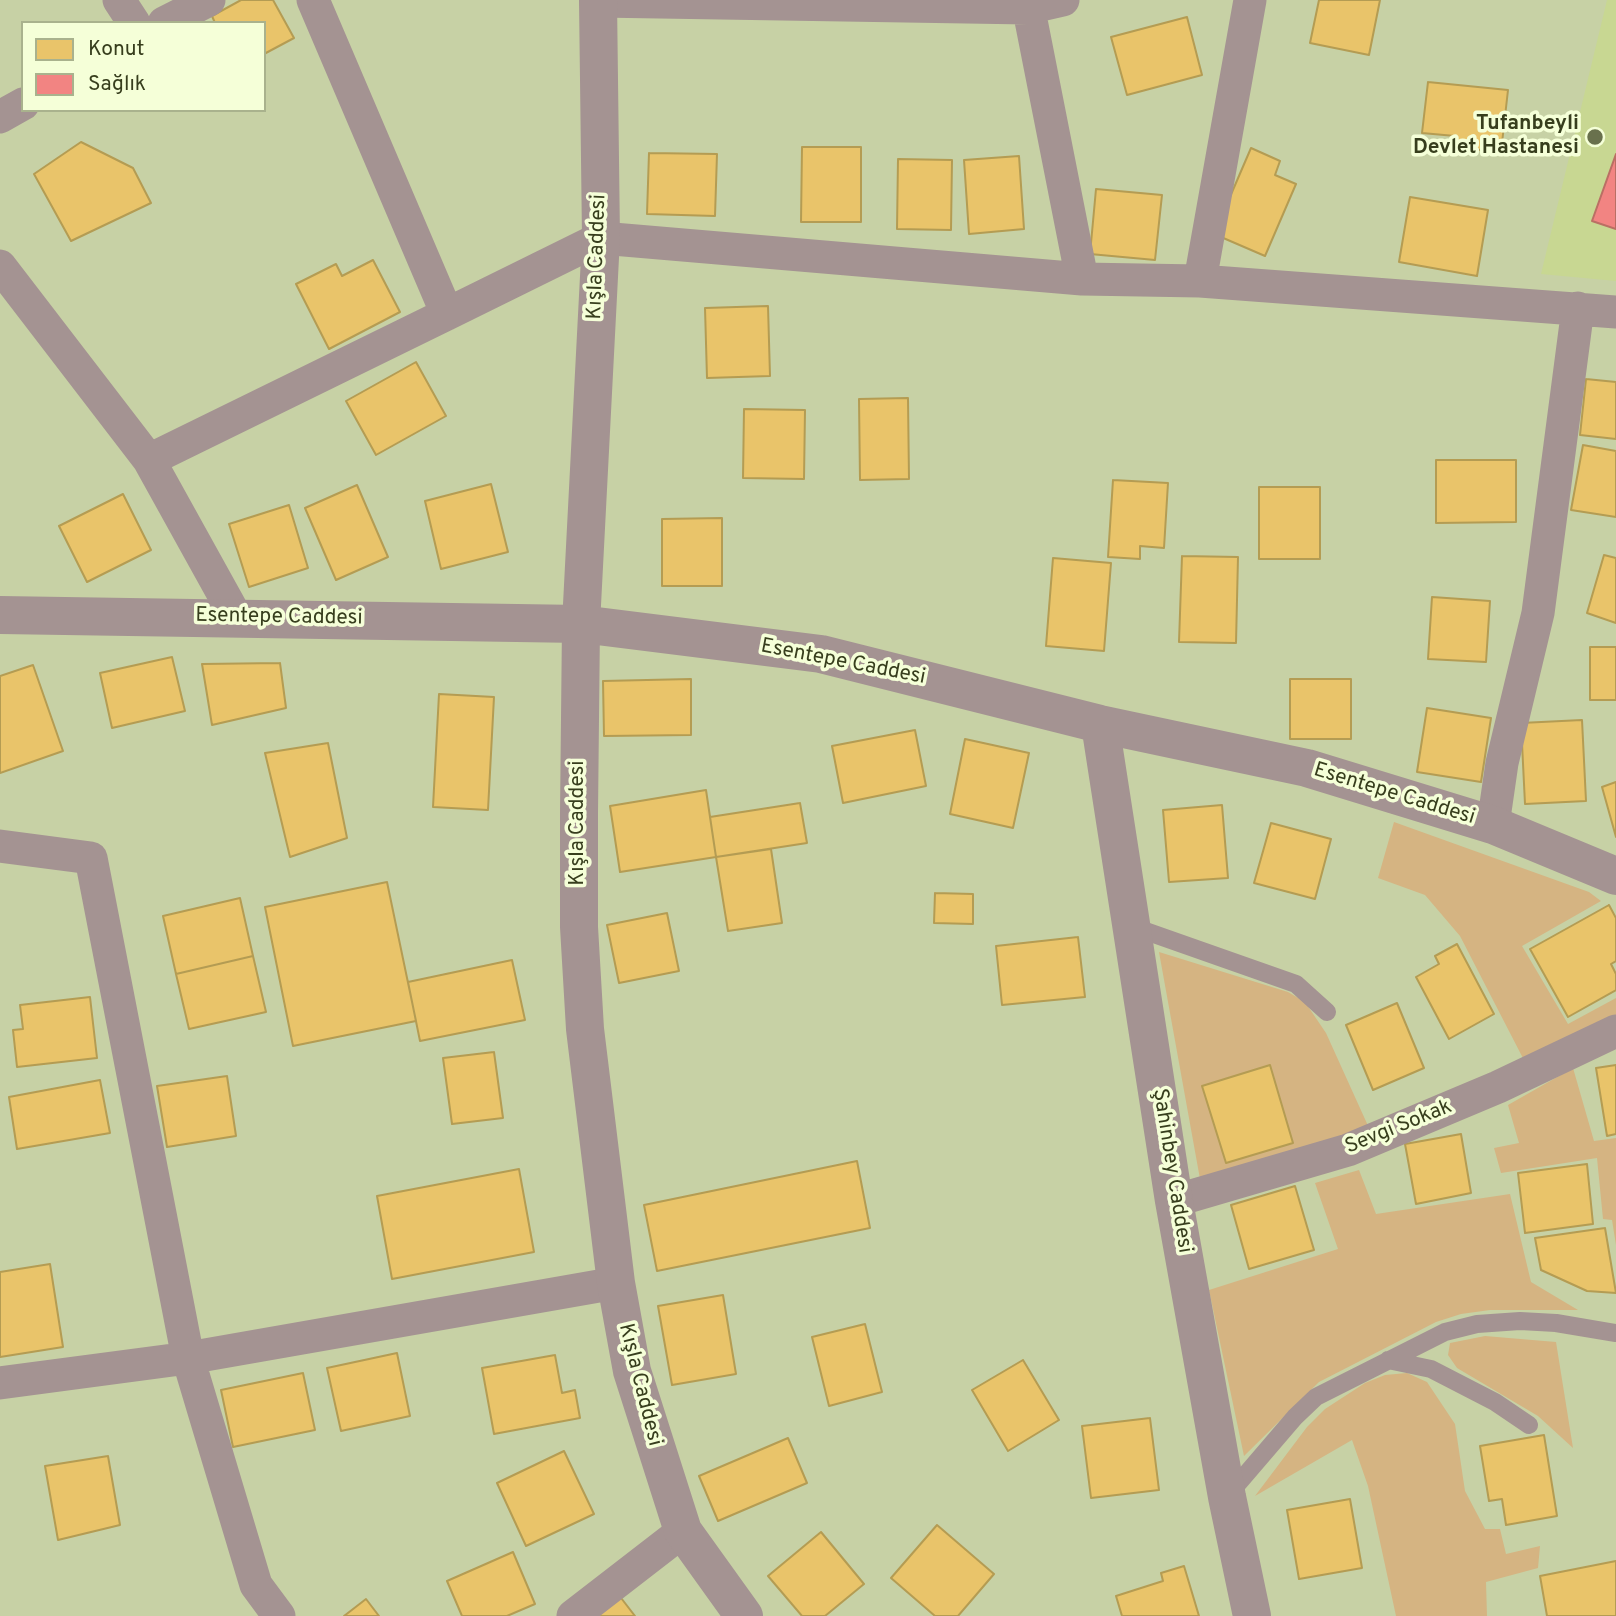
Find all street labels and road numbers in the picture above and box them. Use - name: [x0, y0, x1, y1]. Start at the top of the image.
- street label: Kışla Caddesi: [583, 194, 613, 320]
- street label: Esentepe Caddesi: [195, 604, 363, 632]
- street label: Esentepe Caddesi: [758, 635, 928, 691]
- street label: Esentepe Caddesi: [1310, 758, 1478, 832]
- street label: Kışla Caddesi: [566, 760, 592, 886]
- street label: Şahinbey Caddesi: [1146, 1087, 1196, 1255]
- street label: Sevgi Sokak: [1342, 1095, 1456, 1161]
- street label: Kışla Caddesi: [612, 1321, 666, 1449]

